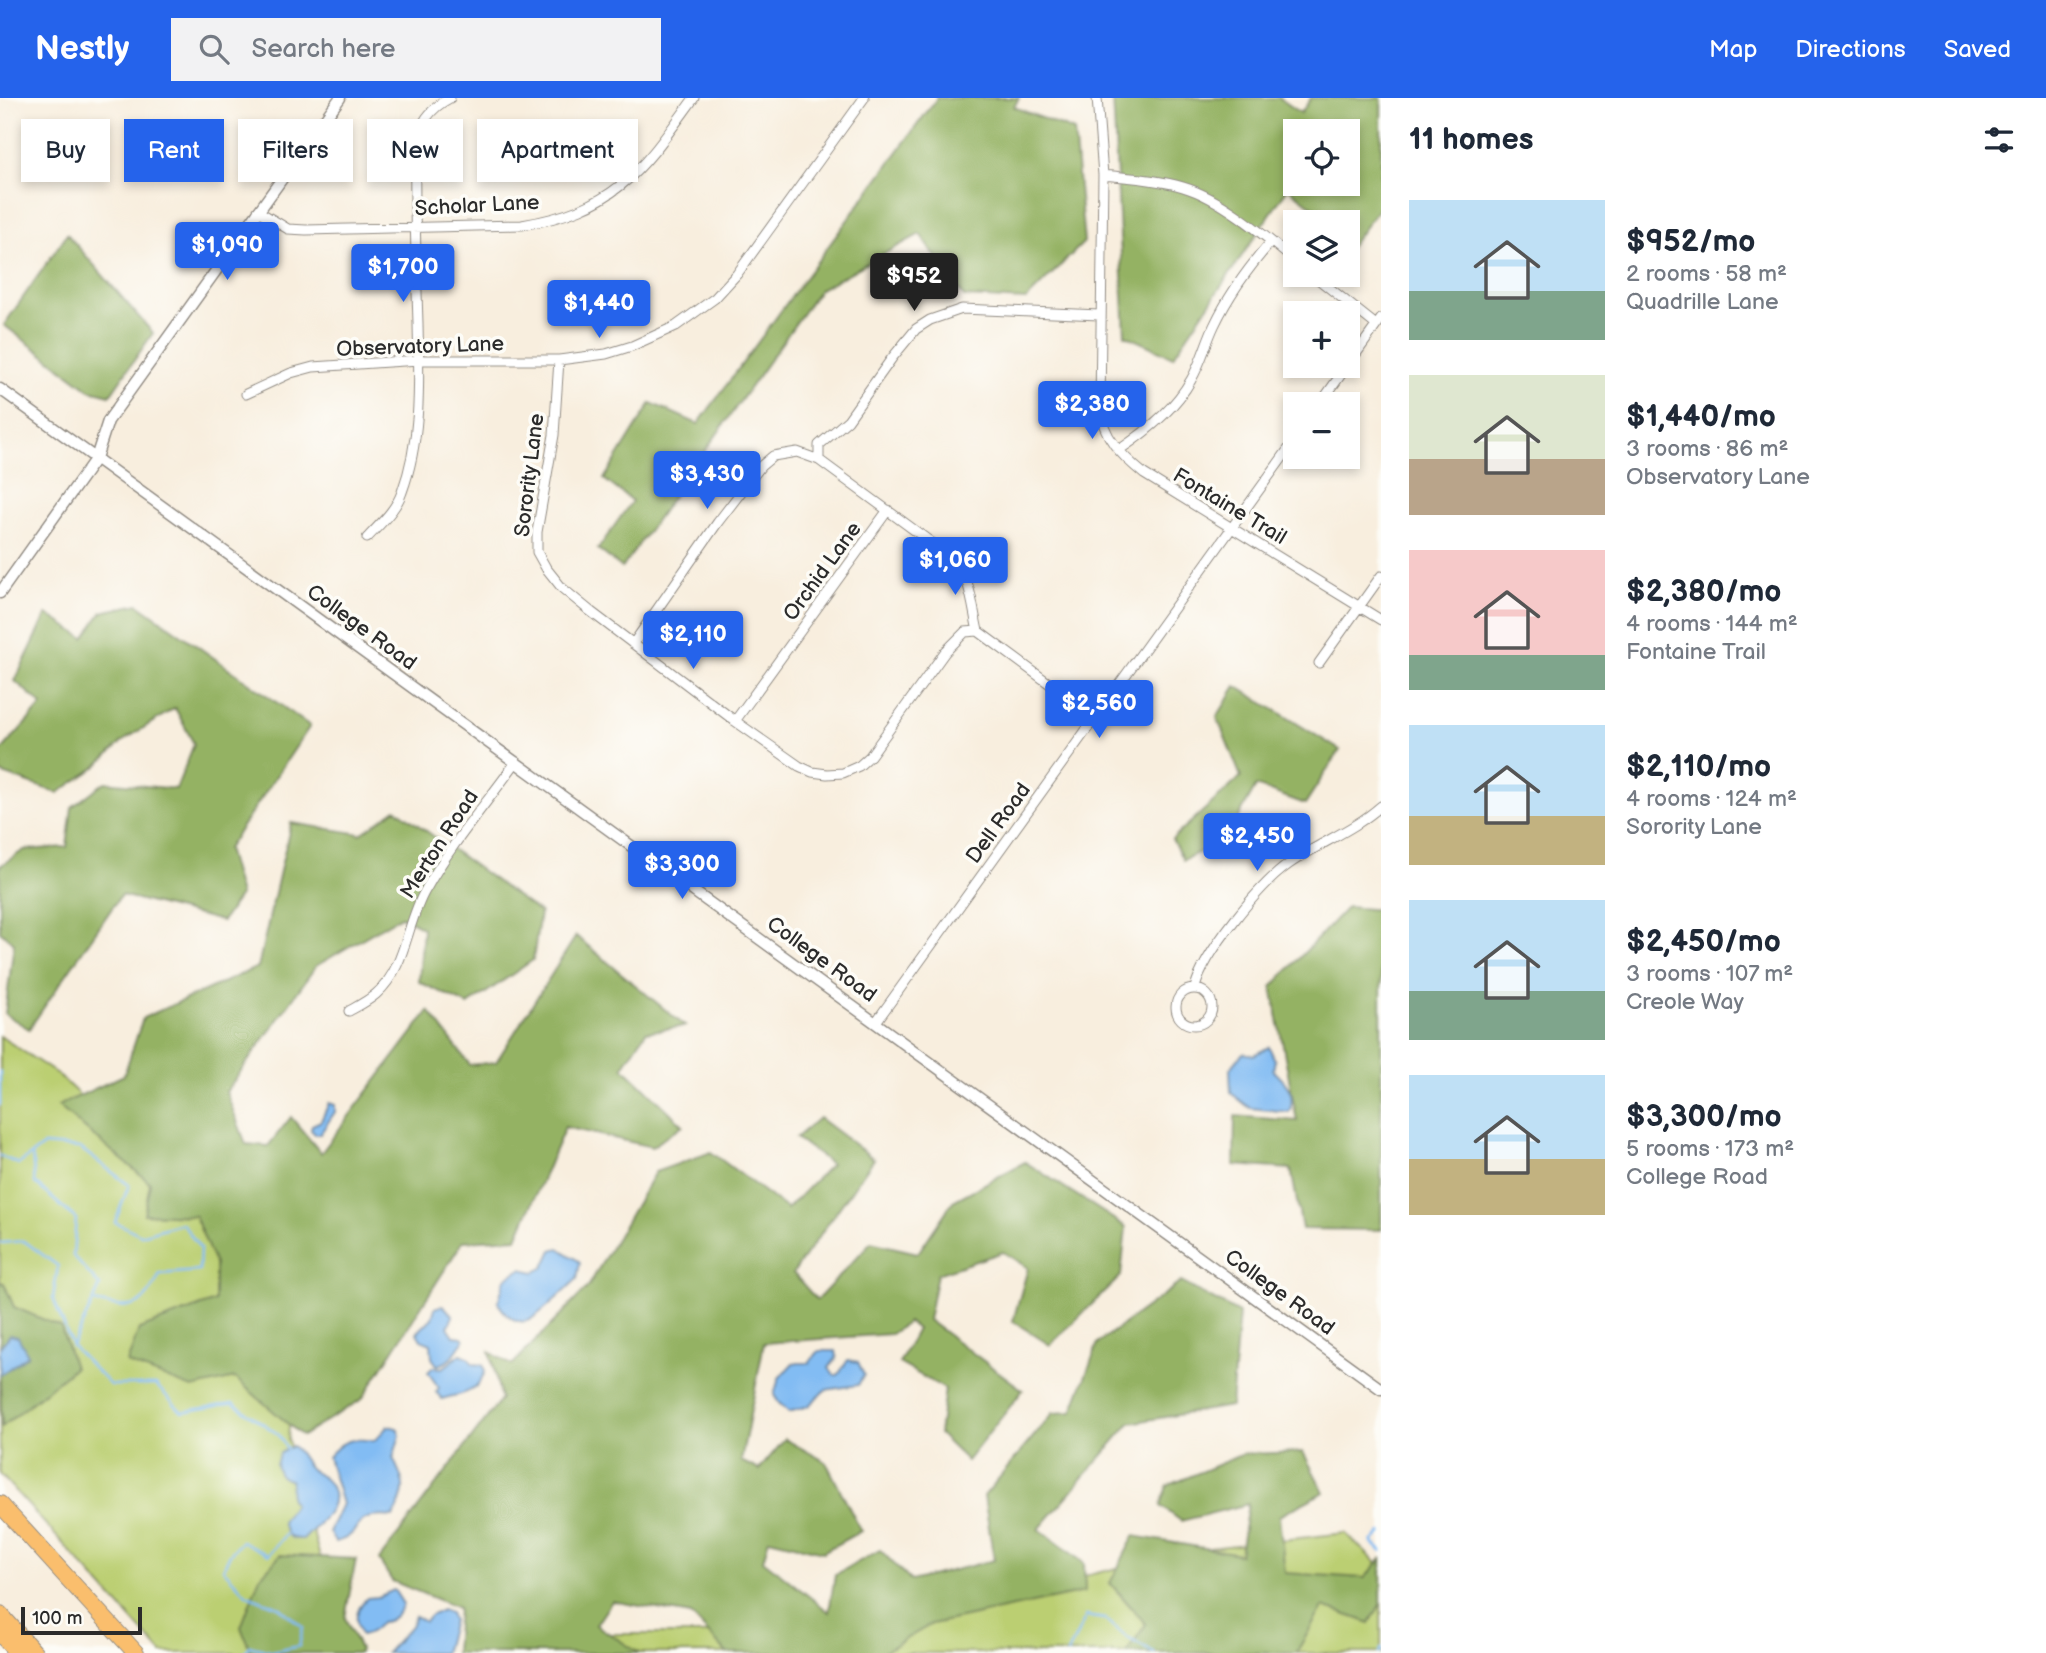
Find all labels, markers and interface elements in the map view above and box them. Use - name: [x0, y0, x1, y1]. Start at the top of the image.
- search box: [171, 18, 661, 81]
- text: Nestly: [35, 29, 129, 69]
- icon: search: [195, 30, 233, 68]
- text: Search here: [251, 34, 395, 65]
- text: Map: [1709, 35, 1757, 64]
- text: Directions: [1795, 35, 1906, 64]
- text: Saved: [1944, 35, 2011, 64]
- chip: Buy: [21, 119, 110, 182]
- chip: Rent: [124, 119, 224, 182]
- chip: Filters: [238, 119, 353, 182]
- chip: New: [367, 119, 463, 182]
- chip: Apartment: [477, 119, 638, 182]
- map controls: [1283, 119, 1360, 469]
- button: locate: [1283, 119, 1360, 196]
- icon: filters: [1980, 121, 2018, 159]
- text: 11 homes: [1409, 122, 1533, 158]
- street label: Scholar Lane: [414, 190, 540, 221]
- button: layers: [1283, 210, 1360, 287]
- pin: $1,090: [170, 222, 284, 282]
- text: $952/mo: [1626, 224, 1755, 260]
- icon: home: [1465, 228, 1549, 312]
- text: $1,090: [191, 231, 263, 259]
- pin: $1,700: [346, 244, 460, 304]
- text: $1,700: [367, 253, 439, 281]
- pin: $952: [873, 254, 955, 313]
- text: 2 rooms · 58 m²: [1626, 260, 1787, 288]
- text: $952: [886, 262, 942, 290]
- pin: $1,440: [542, 280, 656, 340]
- text: Quadrille Lane: [1626, 288, 1779, 316]
- text: $1,440: [563, 289, 635, 317]
- button: +: [1283, 301, 1360, 378]
- street label: Observatory Lane: [336, 331, 504, 362]
- pin: $2,380: [1035, 382, 1149, 441]
- text: $2,380: [1054, 390, 1130, 418]
- button: −: [1283, 392, 1360, 469]
- text: $1,440/mo: [1626, 399, 1776, 435]
- icon: home: [1465, 403, 1549, 487]
- street label: Sorority Lane: [510, 412, 549, 538]
- text: 3 rooms · 86 m²: [1626, 435, 1788, 463]
- pin: $3,430: [650, 452, 764, 511]
- text: $3,430: [669, 460, 745, 488]
- street label: Fontaine Trail: [1169, 463, 1291, 550]
- text: Observatory Lane: [1626, 463, 1810, 491]
- street label: Orchid Lane: [778, 517, 867, 626]
- pin: $1,060: [898, 538, 1012, 597]
- text: $1,060: [919, 546, 991, 574]
- text: $2,380/mo: [1626, 574, 1781, 610]
- icon: home: [1465, 578, 1549, 662]
- street label: College Road: [302, 579, 421, 676]
- text: 4 rooms · 144 m²: [1626, 610, 1798, 638]
- pin: $2,110: [636, 612, 750, 671]
- text: $2,110: [659, 620, 727, 648]
- text: Fontaine Trail: [1626, 638, 1766, 666]
- pin: $2,560: [1042, 680, 1156, 740]
- text: $2,560: [1061, 689, 1137, 717]
- text: $2,110/mo: [1626, 749, 1771, 785]
- icon: home: [1465, 753, 1549, 837]
- street label: Dell Road: [961, 778, 1036, 868]
- street label: Merton Road: [395, 785, 484, 903]
- text: 4 rooms · 124 m²: [1626, 785, 1797, 813]
- text: Sorority Lane: [1626, 813, 1762, 841]
- pin: $2,450: [1200, 814, 1314, 873]
- text: $2,450: [1219, 822, 1295, 850]
- pin: $3,300: [625, 842, 739, 901]
- text: $3,300: [644, 850, 720, 878]
- street label: College Road: [762, 911, 881, 1008]
- text: $2,450/mo: [1626, 924, 1781, 960]
- icon: home: [1465, 928, 1549, 1012]
- text: 3 rooms · 107 m²: [1626, 960, 1793, 988]
- text: Creole Way: [1626, 988, 1744, 1016]
- text: $3,300/mo: [1626, 1099, 1782, 1135]
- icon: home: [1465, 1103, 1549, 1187]
- text: 5 rooms · 173 m²: [1626, 1135, 1794, 1163]
- text: College Road: [1626, 1163, 1768, 1191]
- street label: College Road: [1220, 1244, 1339, 1341]
- scale bar: [21, 1604, 142, 1636]
- text: 100 m: [32, 1607, 83, 1630]

